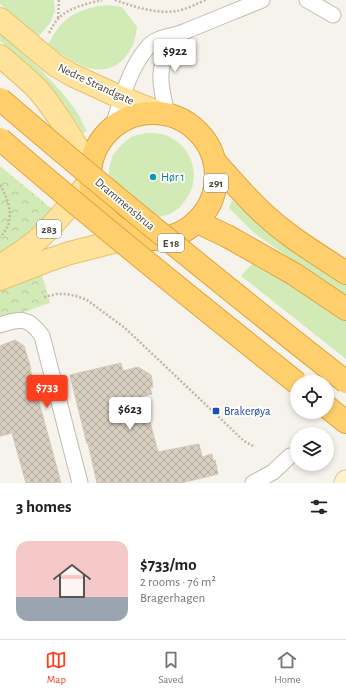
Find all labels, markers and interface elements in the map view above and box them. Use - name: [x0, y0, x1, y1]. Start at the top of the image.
- pin: $922: [151, 39, 199, 73]
- text: $922: [163, 45, 187, 58]
- street label: Nedre Strandgate: [56, 61, 136, 107]
- place label: Hør 1: [161, 171, 185, 183]
- marker: Hør 1: [148, 172, 158, 182]
- road number: 291: [204, 174, 228, 192]
- street label: Drammensbrua: [93, 176, 157, 233]
- road number: 283: [37, 220, 61, 238]
- road number: E 18: [158, 234, 184, 252]
- pin: $733: [23, 375, 71, 409]
- map controls: [290, 375, 334, 471]
- button: locate: [290, 375, 334, 419]
- text: $733: [36, 381, 58, 394]
- pin: $623: [106, 397, 154, 431]
- text: $623: [118, 403, 142, 416]
- place label: Brakerøya: [224, 405, 271, 418]
- marker: Brakerøya: [211, 406, 221, 416]
- button: layers: [290, 427, 334, 471]
- icon: filters: [308, 496, 330, 518]
- text: 3 homes: [16, 498, 72, 515]
- text: $733/mo: [140, 556, 197, 573]
- icon: home: [48, 557, 96, 605]
- text: 2 rooms · 76 m²: [140, 576, 216, 589]
- text: Bragerhagen: [140, 592, 205, 605]
- tab: Map: [45, 649, 67, 686]
- tab: Saved: [158, 649, 183, 686]
- tab: Home: [274, 649, 301, 686]

